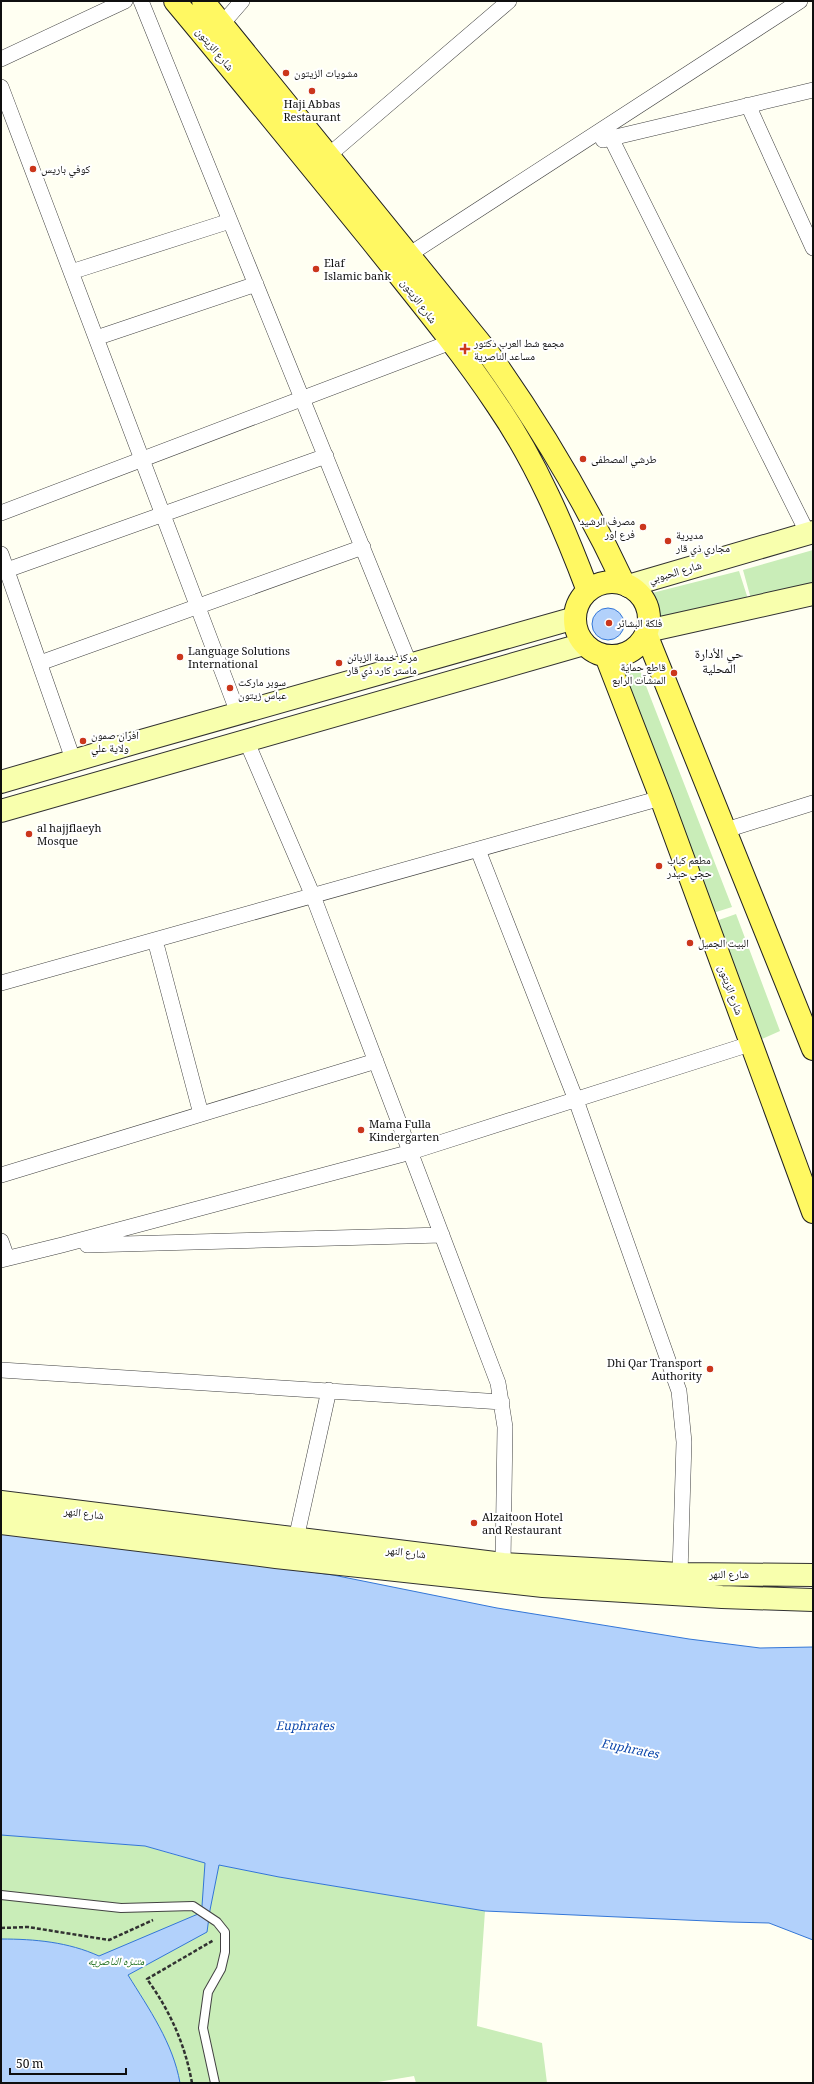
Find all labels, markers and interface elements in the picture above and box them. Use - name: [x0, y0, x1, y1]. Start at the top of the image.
- street label: شارع الزيتون: [190, 24, 238, 76]
- place label: مشويات الزيتون: [294, 65, 358, 84]
- marker: مشويات الزيتون: [281, 68, 291, 78]
- marker: Haji Abbas Restaurant: [307, 86, 317, 96]
- place label: Haji Abbas Restaurant: [283, 96, 341, 128]
- place label: كوفي باريس: [41, 161, 91, 180]
- marker: كوفي باريس: [28, 164, 38, 174]
- place label: Elaf Islamic bank: [324, 255, 391, 287]
- marker: Elaf Islamic bank: [311, 264, 321, 274]
- street label: شارع الزيتون: [395, 275, 441, 328]
- place label: مجمع شط العرب دكتور مساعد الناصرية: [473, 335, 564, 367]
- marker: مجمع شط العرب دكتور مساعد الناصرية: [459, 343, 471, 355]
- place label: طرشي المصطفى: [591, 451, 657, 470]
- marker: طرشي المصطفى: [578, 454, 588, 464]
- place label: مصرف الرشيد فرع اور: [579, 513, 635, 545]
- marker: مصرف الرشيد فرع اور: [638, 522, 648, 532]
- place label: مديرية مجاري ذي قار: [675, 527, 730, 559]
- marker: مديرية مجاري ذي قار: [663, 536, 673, 546]
- street label: شارع الحبوبي: [647, 557, 704, 590]
- place label: فلكة البشائر: [616, 615, 663, 634]
- marker: فلكة البشائر: [604, 618, 614, 628]
- place label: Language Solutions International: [188, 643, 290, 675]
- district label: حي الأدارة المحلية: [695, 644, 743, 681]
- place label: مركز خدمة الزبائن ماستر كارد ذي قار: [346, 649, 417, 681]
- marker: Language Solutions International: [175, 652, 185, 662]
- marker: مركز خدمة الزبائن ماستر كارد ذي قار: [334, 658, 344, 668]
- place label: قاطع حماية المنشآت الرابع: [612, 659, 666, 691]
- marker: قاطع حماية المنشآت الرابع: [669, 668, 679, 678]
- place label: سوبر ماركت عباس زيتون: [238, 674, 287, 706]
- marker: سوبر ماركت عباس زيتون: [225, 683, 235, 693]
- place label: افران صمون ولاية علي: [91, 727, 139, 759]
- marker: افران صمون ولاية علي: [78, 736, 88, 746]
- place label: al hajjflaeyh Mosque: [37, 820, 102, 852]
- marker: al hajjflaeyh Mosque: [24, 829, 34, 839]
- place label: مطعم كباب حجي حيدر: [666, 852, 712, 884]
- marker: مطعم كباب حجي حيدر: [654, 861, 664, 871]
- place label: البيت الجميل: [698, 935, 749, 954]
- marker: البيت الجميل: [685, 938, 695, 948]
- street label: شارع الزيتون: [712, 963, 747, 1018]
- place label: Mama Fulla Kindergarten: [369, 1116, 439, 1148]
- marker: Mama Fulla Kindergarten: [356, 1125, 366, 1135]
- place label: Dhi Qar Transport Authority: [607, 1355, 703, 1387]
- marker: Dhi Qar Transport Authority: [705, 1364, 715, 1374]
- street label: شارع النهر: [62, 1502, 105, 1526]
- place label: Alzaitoon Hotel and Restaurant: [482, 1509, 563, 1541]
- marker: Alzaitoon Hotel and Restaurant: [469, 1518, 479, 1528]
- street label: شارع النهر: [384, 1541, 427, 1565]
- street label: شارع النهر: [708, 1566, 749, 1585]
- water label: Euphrates: [276, 1717, 336, 1738]
- water label: Euphrates: [599, 1735, 662, 1767]
- park label: متنزه الناصريه: [88, 1953, 144, 1972]
- scale bar: [10, 2050, 126, 2076]
- text: 50 m: [16, 2055, 43, 2076]

